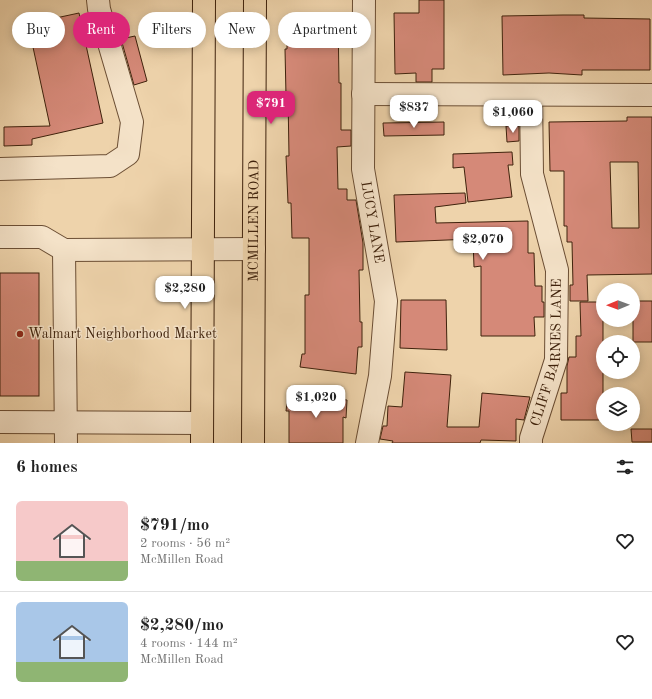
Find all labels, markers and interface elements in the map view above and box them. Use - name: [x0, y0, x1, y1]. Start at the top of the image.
- chip: Buy: [12, 12, 65, 48]
- chip: Rent: [73, 12, 130, 48]
- chip: Filters: [138, 12, 206, 48]
- chip: New: [214, 12, 270, 48]
- chip: Apartment: [278, 12, 371, 48]
- pin: $791: [247, 91, 295, 125]
- pin: $837: [390, 95, 438, 129]
- text: $791: [256, 97, 286, 110]
- pin: $1,060: [480, 100, 546, 134]
- text: $837: [399, 101, 429, 114]
- text: $1,060: [492, 106, 534, 119]
- street label: MCMILLEN ROAD: [247, 160, 261, 282]
- street label: LUCY LANE: [358, 180, 386, 264]
- pin: $2,070: [450, 227, 516, 261]
- text: $2,070: [462, 233, 504, 246]
- pin: $2,280: [152, 276, 218, 310]
- street label: CLIFF BARNES LANE: [528, 279, 564, 428]
- text: $2,280: [164, 282, 206, 295]
- north arrow: [596, 283, 640, 327]
- map controls: [596, 283, 640, 431]
- place label: Walmart Neighborhood Market: [28, 327, 217, 341]
- marker: Walmart Neighborhood Market: [15, 329, 25, 339]
- button: locate: [596, 335, 640, 379]
- pin: $1,020: [283, 385, 349, 419]
- button: layers: [596, 387, 640, 431]
- text: $1,020: [295, 391, 337, 404]
- icon: filters: [614, 456, 636, 478]
- text: 6 homes: [16, 459, 78, 476]
- icon: home: [48, 517, 96, 565]
- text: $791/mo: [140, 517, 209, 534]
- icon: heart: [614, 530, 636, 552]
- text: 2 rooms · 56 m²: [140, 537, 230, 550]
- text: McMillen Road: [140, 553, 224, 566]
- text: $2,280/mo: [140, 617, 224, 634]
- icon: home: [48, 618, 96, 666]
- icon: heart: [614, 631, 636, 653]
- text: 4 rooms · 144 m²: [140, 637, 238, 650]
- text: McMillen Road: [140, 653, 224, 666]

